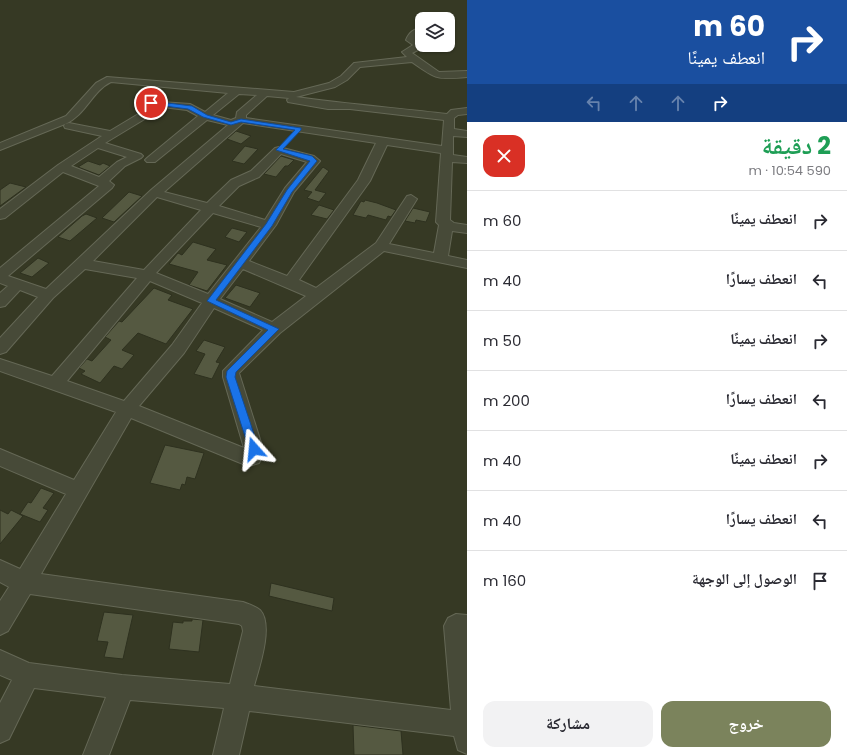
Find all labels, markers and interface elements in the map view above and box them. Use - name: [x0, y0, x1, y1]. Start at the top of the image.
- text: 60 m: [693, 7, 765, 46]
- map controls: [415, 12, 455, 52]
- button: layers: [415, 12, 455, 52]
- icon: right: [779, 16, 831, 68]
- text: انعطف يمينًا: [688, 45, 765, 70]
- pin: [134, 86, 168, 120]
- icon: arrive: [140, 92, 162, 114]
- icon: left: [583, 92, 605, 114]
- icon: ahead: [625, 92, 647, 114]
- icon: ahead: [667, 92, 689, 114]
- icon: right: [709, 92, 731, 114]
- text: 2 دقيقة: [762, 129, 831, 162]
- button: close: [483, 135, 525, 177]
- text: 590 m · 10:54: [748, 161, 831, 180]
- text: انعطف يمينًا: [730, 208, 797, 229]
- text: 60 m: [483, 210, 521, 231]
- icon: right: [809, 210, 831, 232]
- text: انعطف يسارًا: [726, 268, 797, 289]
- text: 40 m: [483, 270, 521, 291]
- icon: left: [809, 270, 831, 292]
- text: انعطف يمينًا: [730, 328, 797, 349]
- text: 50 m: [483, 330, 521, 351]
- icon: right: [809, 330, 831, 352]
- text: انعطف يسارًا: [726, 388, 797, 409]
- text: 200 m: [483, 390, 530, 411]
- icon: left: [809, 390, 831, 412]
- position arrow: [233, 428, 275, 470]
- text: انعطف يمينًا: [730, 448, 797, 469]
- text: 40 m: [483, 450, 521, 471]
- icon: right: [809, 450, 831, 472]
- text: انعطف يسارًا: [726, 508, 797, 529]
- text: 40 m: [483, 510, 521, 531]
- icon: left: [809, 510, 831, 532]
- text: الوصول إلى الوجهة: [692, 568, 797, 589]
- text: 160 m: [483, 570, 526, 591]
- icon: arrive: [809, 570, 831, 592]
- button: مشاركة: [483, 701, 653, 747]
- button: خروج: [661, 701, 831, 747]

